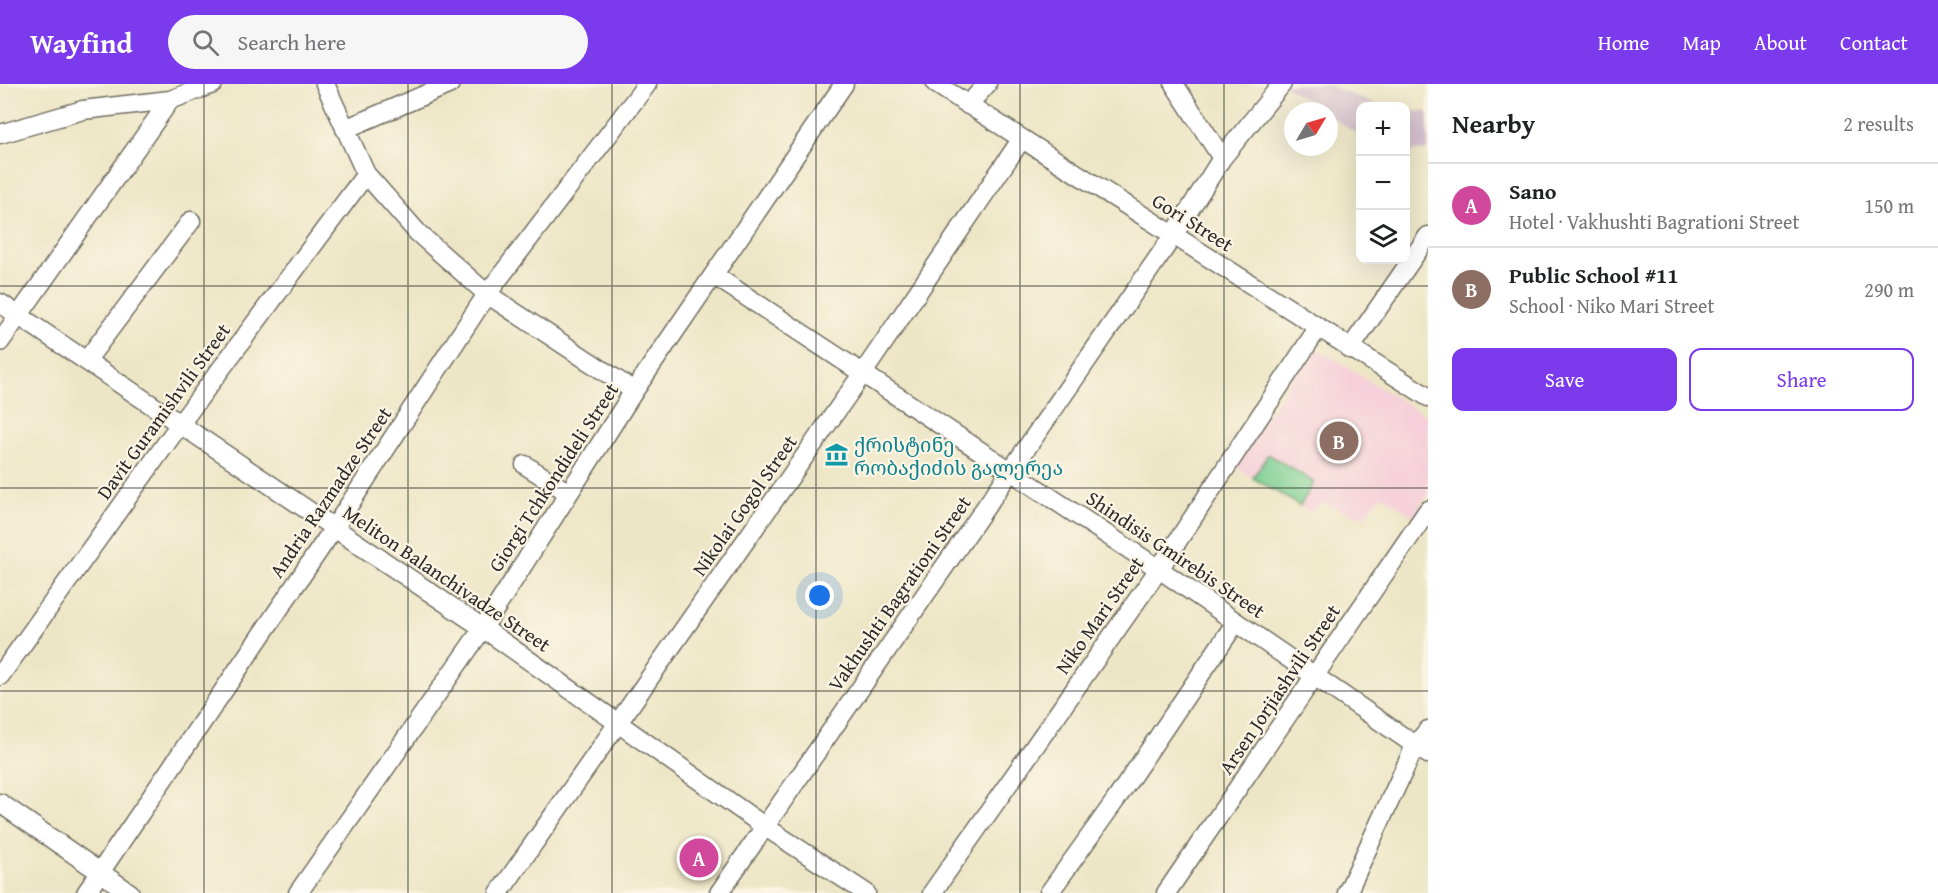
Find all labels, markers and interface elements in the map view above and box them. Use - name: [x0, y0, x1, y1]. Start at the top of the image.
- search box: [168, 15, 588, 69]
- text: Wayfind: [30, 22, 132, 63]
- icon: search: [189, 26, 222, 59]
- text: Search here: [237, 26, 346, 58]
- text: Home: [1598, 27, 1649, 58]
- text: Map: [1682, 27, 1721, 58]
- text: About: [1754, 27, 1807, 58]
- text: Contact: [1840, 27, 1908, 58]
- north arrow: [1284, 102, 1338, 156]
- map controls: [1356, 102, 1410, 264]
- button: +: [1356, 102, 1410, 156]
- text: Nearby: [1452, 104, 1535, 143]
- text: 2 results: [1843, 109, 1914, 138]
- button: −: [1356, 156, 1410, 210]
- text: Sano: [1509, 175, 1557, 207]
- street label: Gori Street: [1147, 186, 1239, 258]
- text: A: [1465, 191, 1478, 220]
- text: 150 m: [1864, 191, 1914, 220]
- text: Hotel · Vakhushti Bagrationi Street: [1509, 207, 1799, 236]
- button: layers: [1356, 210, 1410, 264]
- text: Public School #11: [1509, 259, 1679, 291]
- text: B: [1465, 275, 1478, 304]
- text: 290 m: [1864, 275, 1914, 304]
- text: School · Niko Mari Street: [1509, 291, 1714, 320]
- street label: Davit Guramishvili Street: [89, 317, 237, 505]
- button: Save: [1452, 348, 1677, 411]
- button: Share: [1689, 348, 1914, 411]
- street label: Giorgi Tchkondideli Street: [481, 377, 625, 577]
- street label: Andria Razmadze Street: [262, 401, 398, 583]
- pin: B: [1320, 418, 1358, 464]
- street label: Nikolai Gogol Street: [684, 428, 804, 582]
- place label: ქრისტინე რობაქიძის გალერეა: [854, 430, 1063, 482]
- museum icon: ქრისტინე რობაქიძის გალერეა: [823, 442, 849, 468]
- street label: Shindisis Gmirebis Street: [1081, 483, 1271, 625]
- street label: Vakhushti Bagrationi Street: [820, 489, 978, 697]
- street label: Meliton Balanchivadze Street: [337, 497, 557, 659]
- street label: Niko Mari Street: [1048, 550, 1150, 680]
- your location: [805, 581, 834, 610]
- street label: Arsen Jorjiashvili Street: [1211, 598, 1347, 780]
- pin: A: [680, 836, 718, 880]

